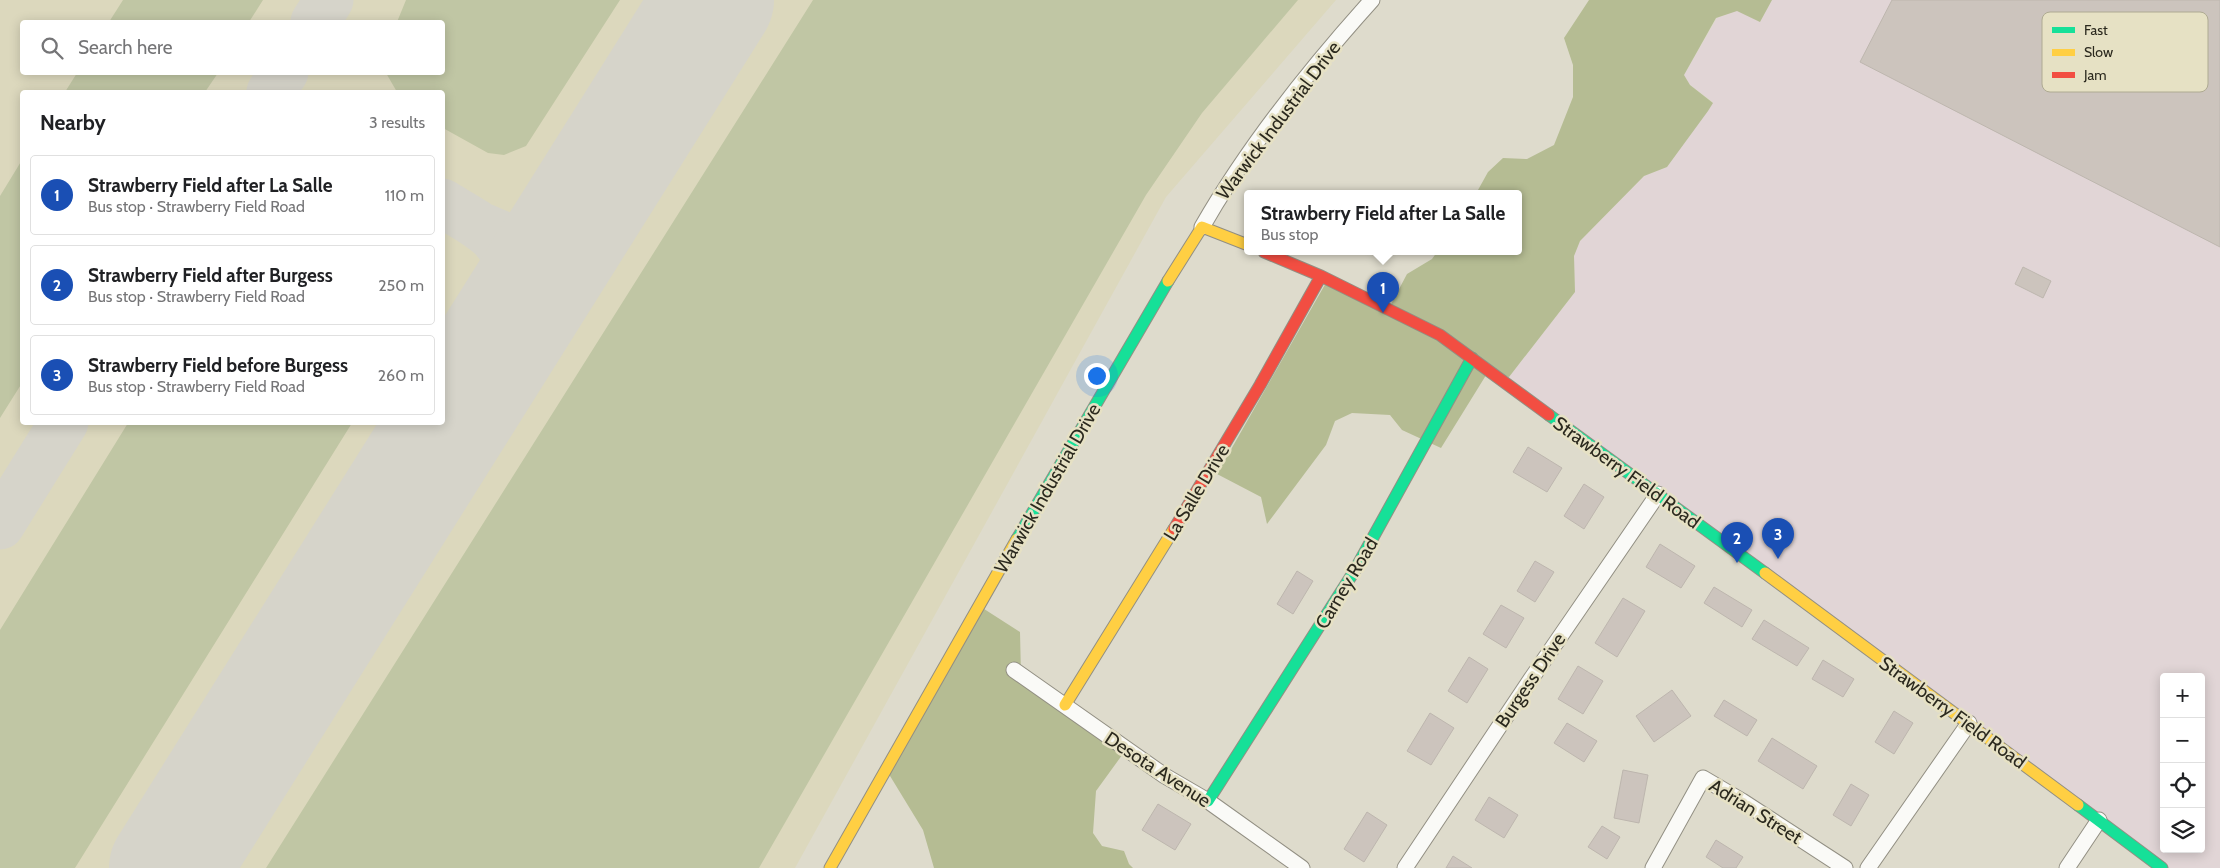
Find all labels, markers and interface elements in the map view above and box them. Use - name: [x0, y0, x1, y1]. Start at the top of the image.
- legend: [2042, 12, 2208, 92]
- search box: [20, 20, 445, 75]
- text: Fast: [2084, 21, 2108, 39]
- icon: search: [38, 34, 66, 62]
- text: Search here: [78, 36, 172, 59]
- street label: Warwick Industrial Drive: [1211, 36, 1346, 204]
- text: Slow: [2084, 43, 2113, 61]
- text: Jam: [2083, 66, 2106, 84]
- text: Nearby: [40, 110, 106, 135]
- text: 3 results: [369, 113, 425, 132]
- text: Strawberry Field after La Salle: [88, 174, 332, 197]
- text: 1: [54, 186, 60, 205]
- text: 110 m: [385, 186, 424, 205]
- popup: [1244, 190, 1522, 255]
- text: Bus stop · Strawberry Field Road: [88, 197, 305, 216]
- text: Strawberry Field after La Salle: [1261, 202, 1505, 225]
- text: Bus stop: [1261, 225, 1319, 244]
- text: Strawberry Field after Burgess: [88, 264, 333, 287]
- pin: 1: [1367, 272, 1399, 313]
- text: 2: [53, 276, 61, 295]
- text: 250 m: [378, 276, 424, 295]
- text: Bus stop · Strawberry Field Road: [88, 287, 305, 306]
- text: Strawberry Field before Burgess: [88, 354, 348, 377]
- your location: [1084, 363, 1110, 389]
- text: 3: [53, 366, 61, 385]
- text: 260 m: [378, 366, 424, 385]
- text: Bus stop · Strawberry Field Road: [88, 377, 305, 396]
- street label: Warwick Industrial Drive: [989, 399, 1106, 577]
- street label: Strawberry Field Road: [1549, 411, 1705, 533]
- street label: La Salle Drive: [1159, 440, 1234, 545]
- pin: 3: [1762, 518, 1794, 559]
- pin: 2: [1721, 522, 1753, 563]
- street label: Carney Road: [1310, 534, 1383, 633]
- street label: Burgess Drive: [1490, 628, 1571, 732]
- street label: Strawberry Field Road: [1875, 651, 2031, 773]
- map controls: [2160, 673, 2205, 853]
- button: +: [2160, 673, 2205, 718]
- button: −: [2160, 718, 2205, 763]
- street label: Desota Avenue: [1100, 727, 1215, 812]
- button: locate: [2160, 763, 2205, 808]
- street label: Adrian Street: [1705, 774, 1807, 849]
- button: layers: [2160, 808, 2205, 853]

